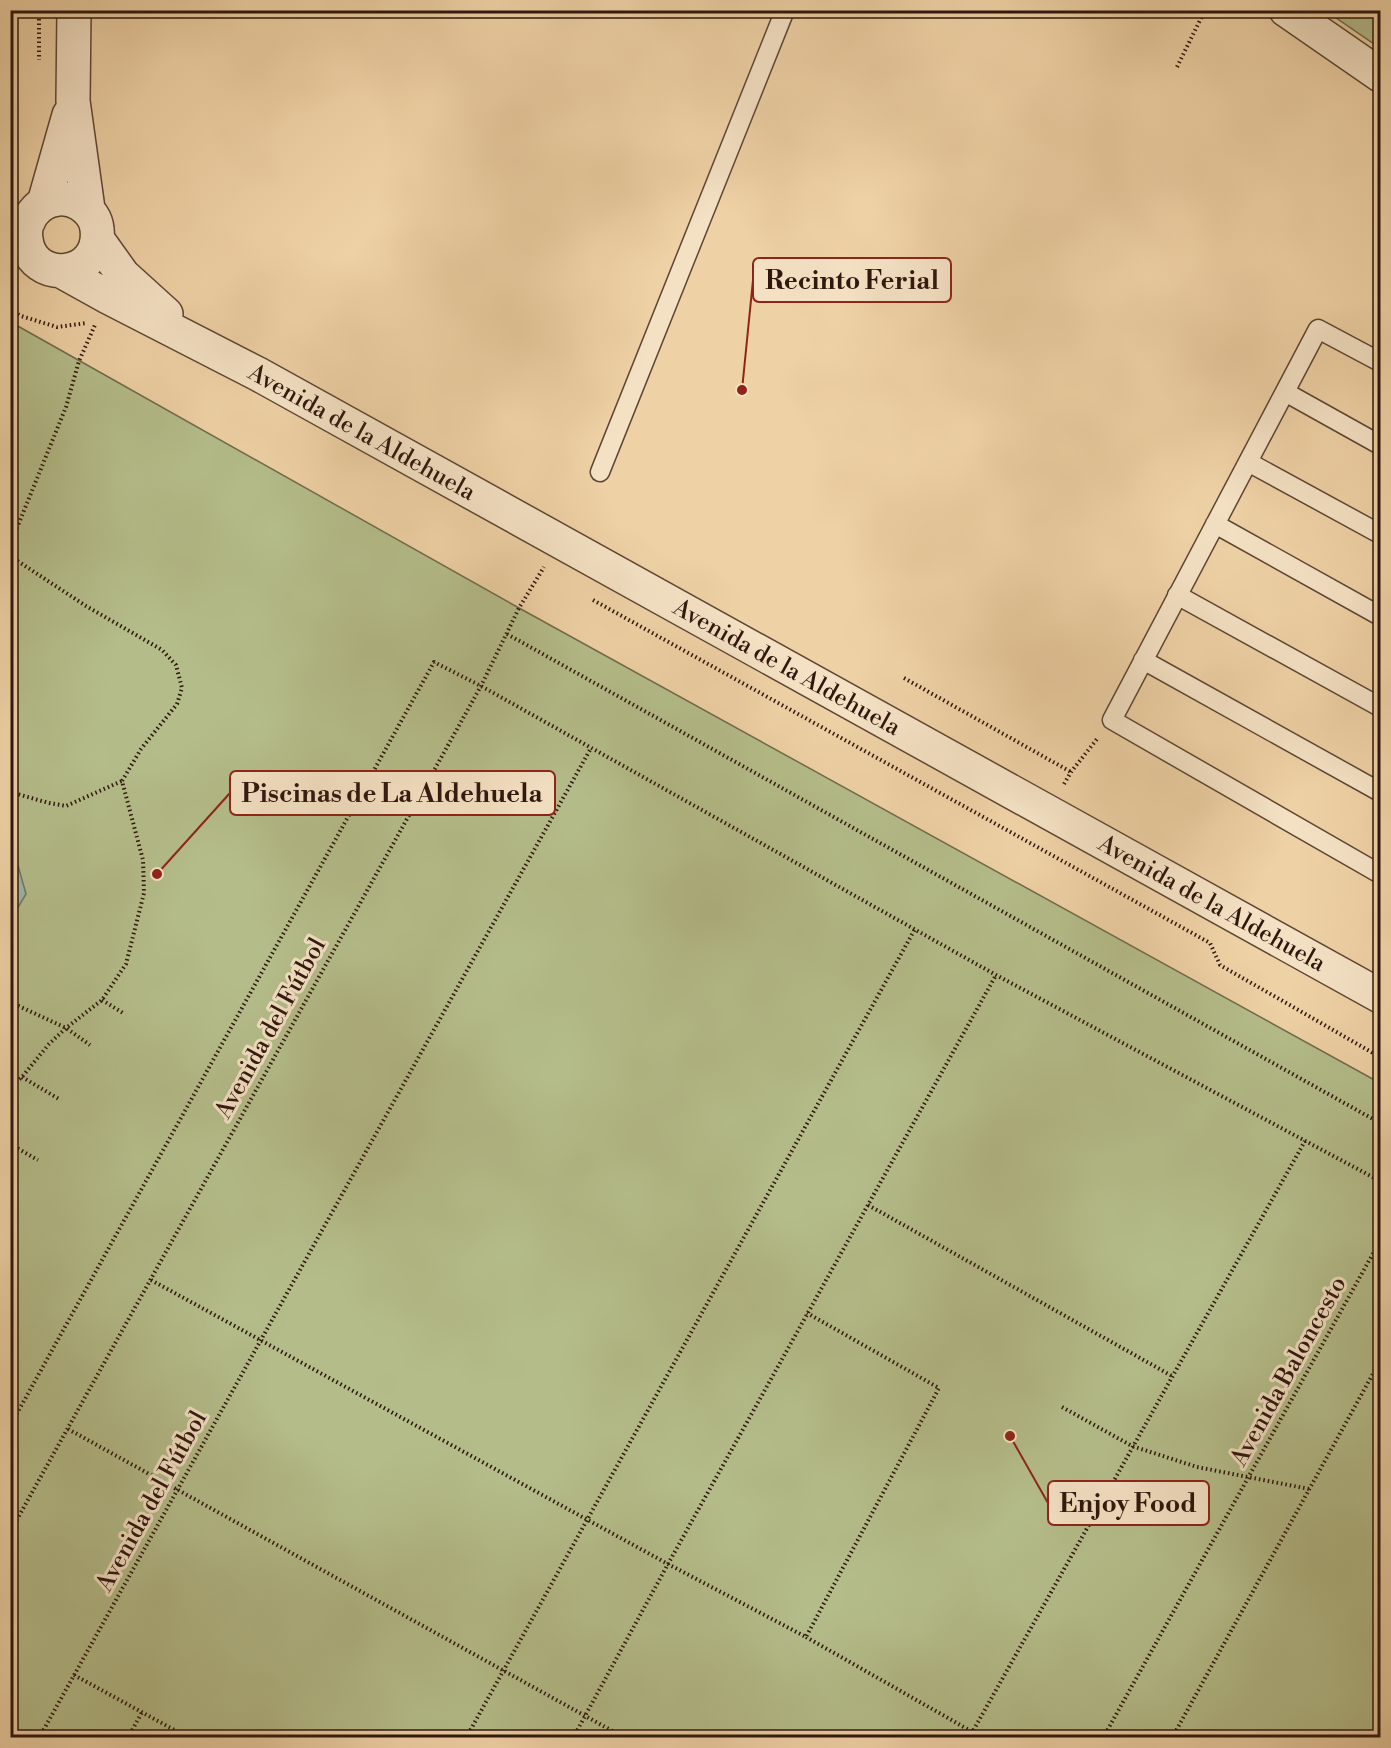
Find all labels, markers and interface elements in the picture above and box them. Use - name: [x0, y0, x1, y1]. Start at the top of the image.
- callout: Recinto Ferial: [753, 258, 951, 302]
- text: Recinto Ferial: [765, 265, 939, 297]
- street label: Avenida de la Aldehuela: [242, 357, 481, 508]
- street label: Avenida de la Aldehuela: [667, 592, 906, 743]
- callout: Piscinas de La Aldehuela: [230, 771, 555, 815]
- text: Piscinas de La Aldehuela: [241, 778, 544, 810]
- street label: Avenida de la Aldehuela: [1092, 828, 1331, 979]
- street label: Avenida del Fútbol: [208, 933, 333, 1125]
- street label: Avenida Baloncesto: [1224, 1271, 1354, 1473]
- street label: Avenida del Fútbol: [89, 1406, 214, 1598]
- callout: Enjoy Food: [1048, 1481, 1209, 1525]
- text: Enjoy Food: [1059, 1488, 1197, 1520]

